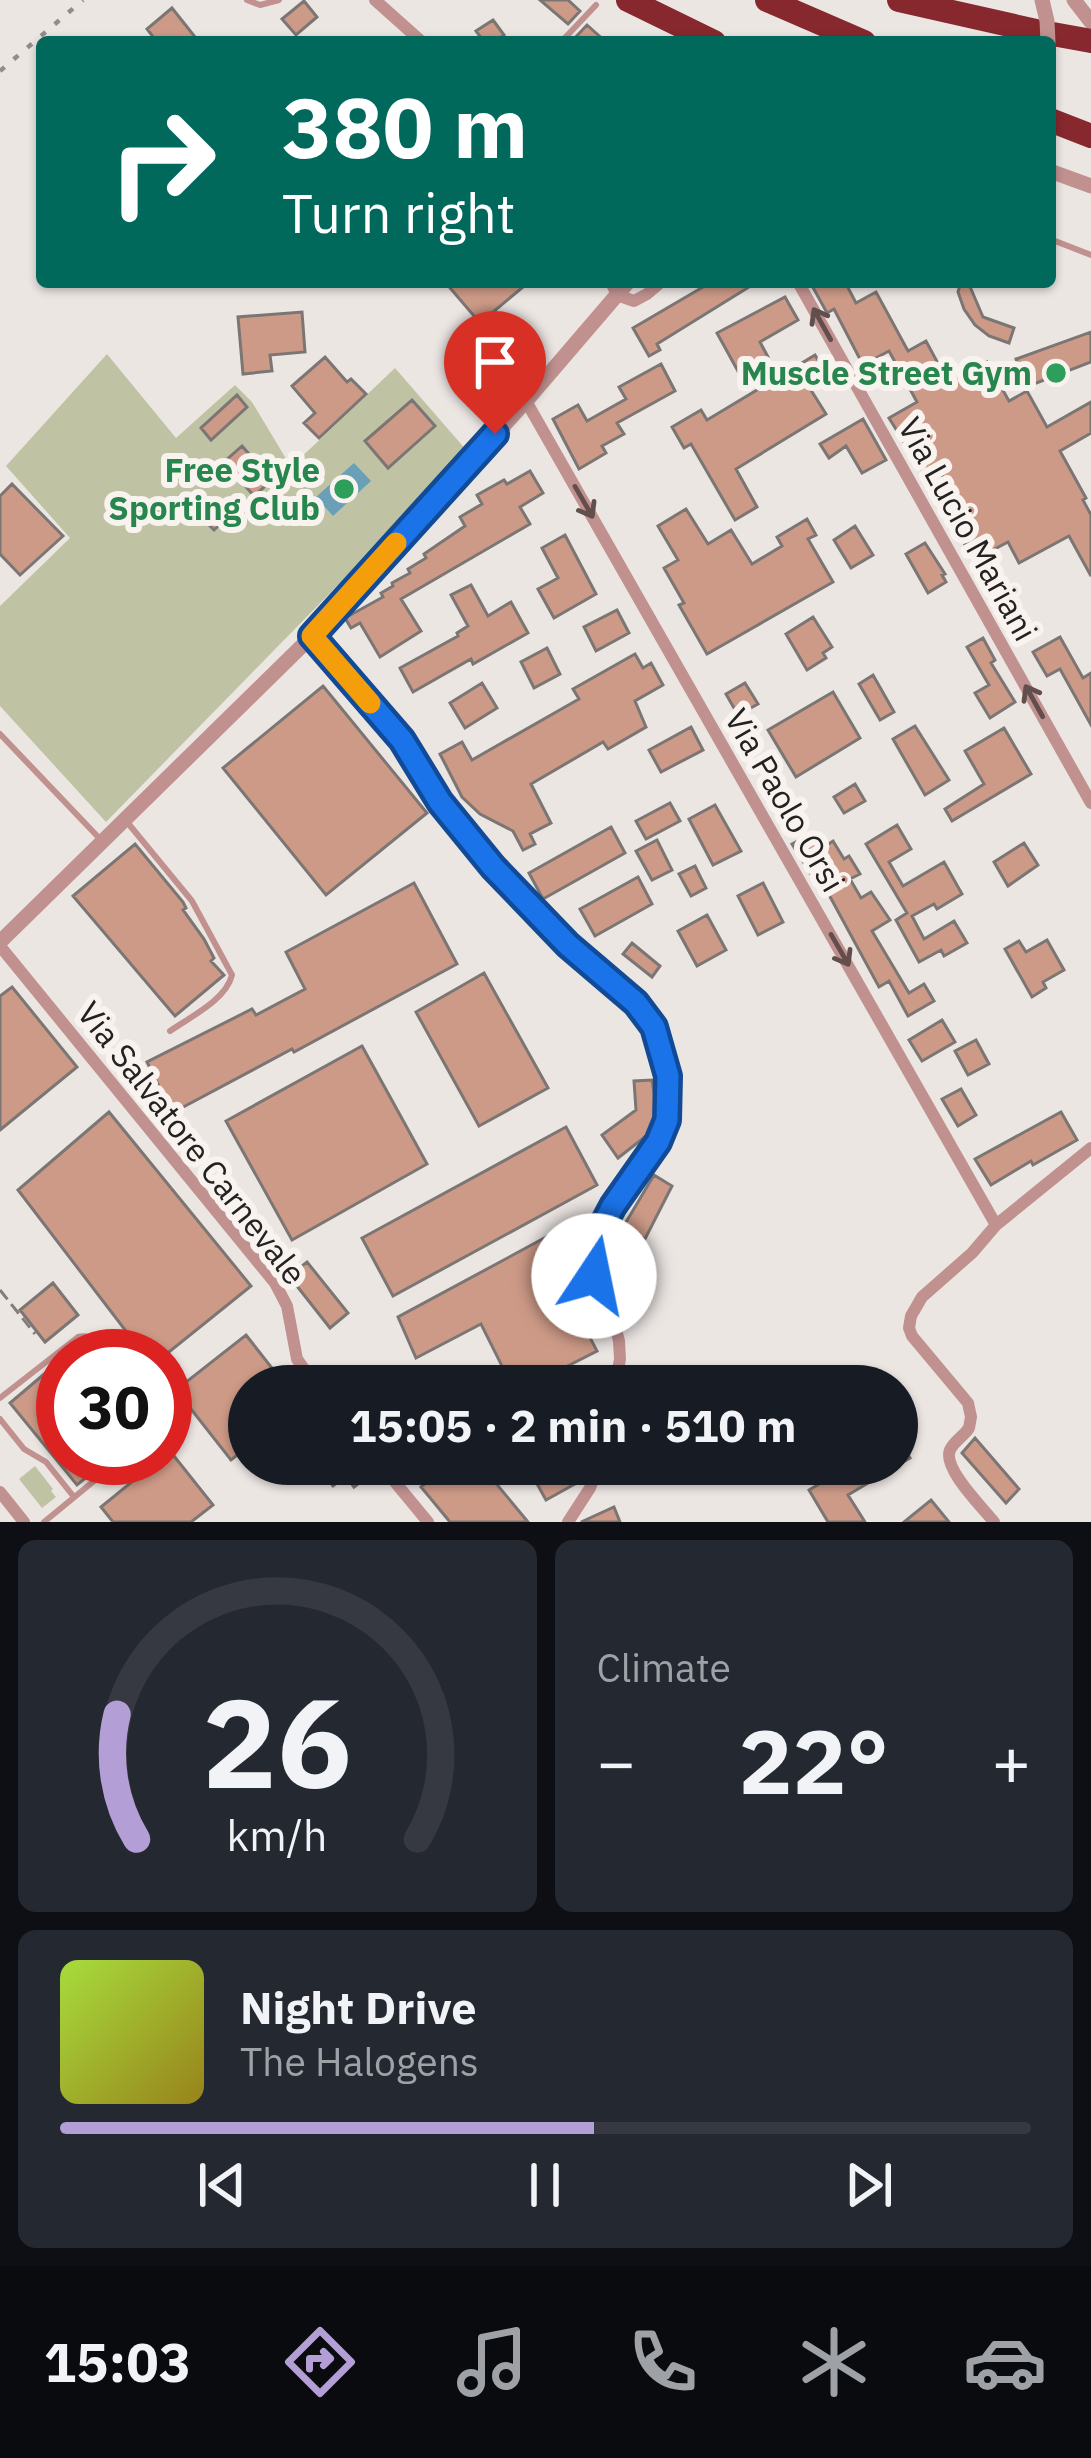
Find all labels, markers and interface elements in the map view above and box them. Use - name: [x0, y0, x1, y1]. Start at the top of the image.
- text: 380 m: [282, 72, 528, 181]
- icon: right: [84, 84, 240, 240]
- text: Turn right: [282, 178, 516, 248]
- one-way arrow: [809, 308, 833, 343]
- pin: [444, 311, 546, 434]
- icon: arrive: [462, 329, 528, 395]
- place label: Muscle Street Gym: [741, 351, 1032, 394]
- marker: Muscle Street Gym: [1043, 360, 1069, 386]
- street label: Via Lucio Mariani: [889, 409, 1048, 648]
- place label: Free Style Sporting Club: [108, 448, 320, 529]
- marker: Free Style Sporting Club: [331, 476, 357, 502]
- one-way arrow: [572, 484, 596, 519]
- one-way arrow: [1021, 684, 1045, 719]
- street label: Via Paolo Orsi: [716, 700, 855, 899]
- one-way arrow: [828, 932, 852, 967]
- street label: Via Salvatore Carnevale: [68, 992, 316, 1293]
- position arrow: [531, 1213, 657, 1339]
- speed limit sign: 30: [36, 1329, 192, 1485]
- text: 15:05 · 2 min · 510 m: [350, 1396, 796, 1454]
- text: Climate: [597, 1642, 731, 1693]
- text: 26: [202, 1660, 352, 1822]
- text: 22°: [739, 1702, 889, 1819]
- text: −: [597, 1718, 636, 1804]
- text: +: [991, 1718, 1031, 1804]
- text: km/h: [227, 1807, 328, 1863]
- text: Night Drive: [240, 1978, 477, 2036]
- text: The Halogens: [240, 2036, 479, 2087]
- icon: previous: [189, 2152, 255, 2218]
- icon: pause: [512, 2152, 578, 2218]
- icon: next: [836, 2152, 902, 2218]
- icon: directions: [278, 2320, 362, 2404]
- icon: music: [450, 2320, 534, 2404]
- icon: phone: [621, 2320, 705, 2404]
- icon: climate: [792, 2320, 876, 2404]
- icon: car: [963, 2320, 1047, 2404]
- text: 15:03: [44, 2327, 191, 2397]

